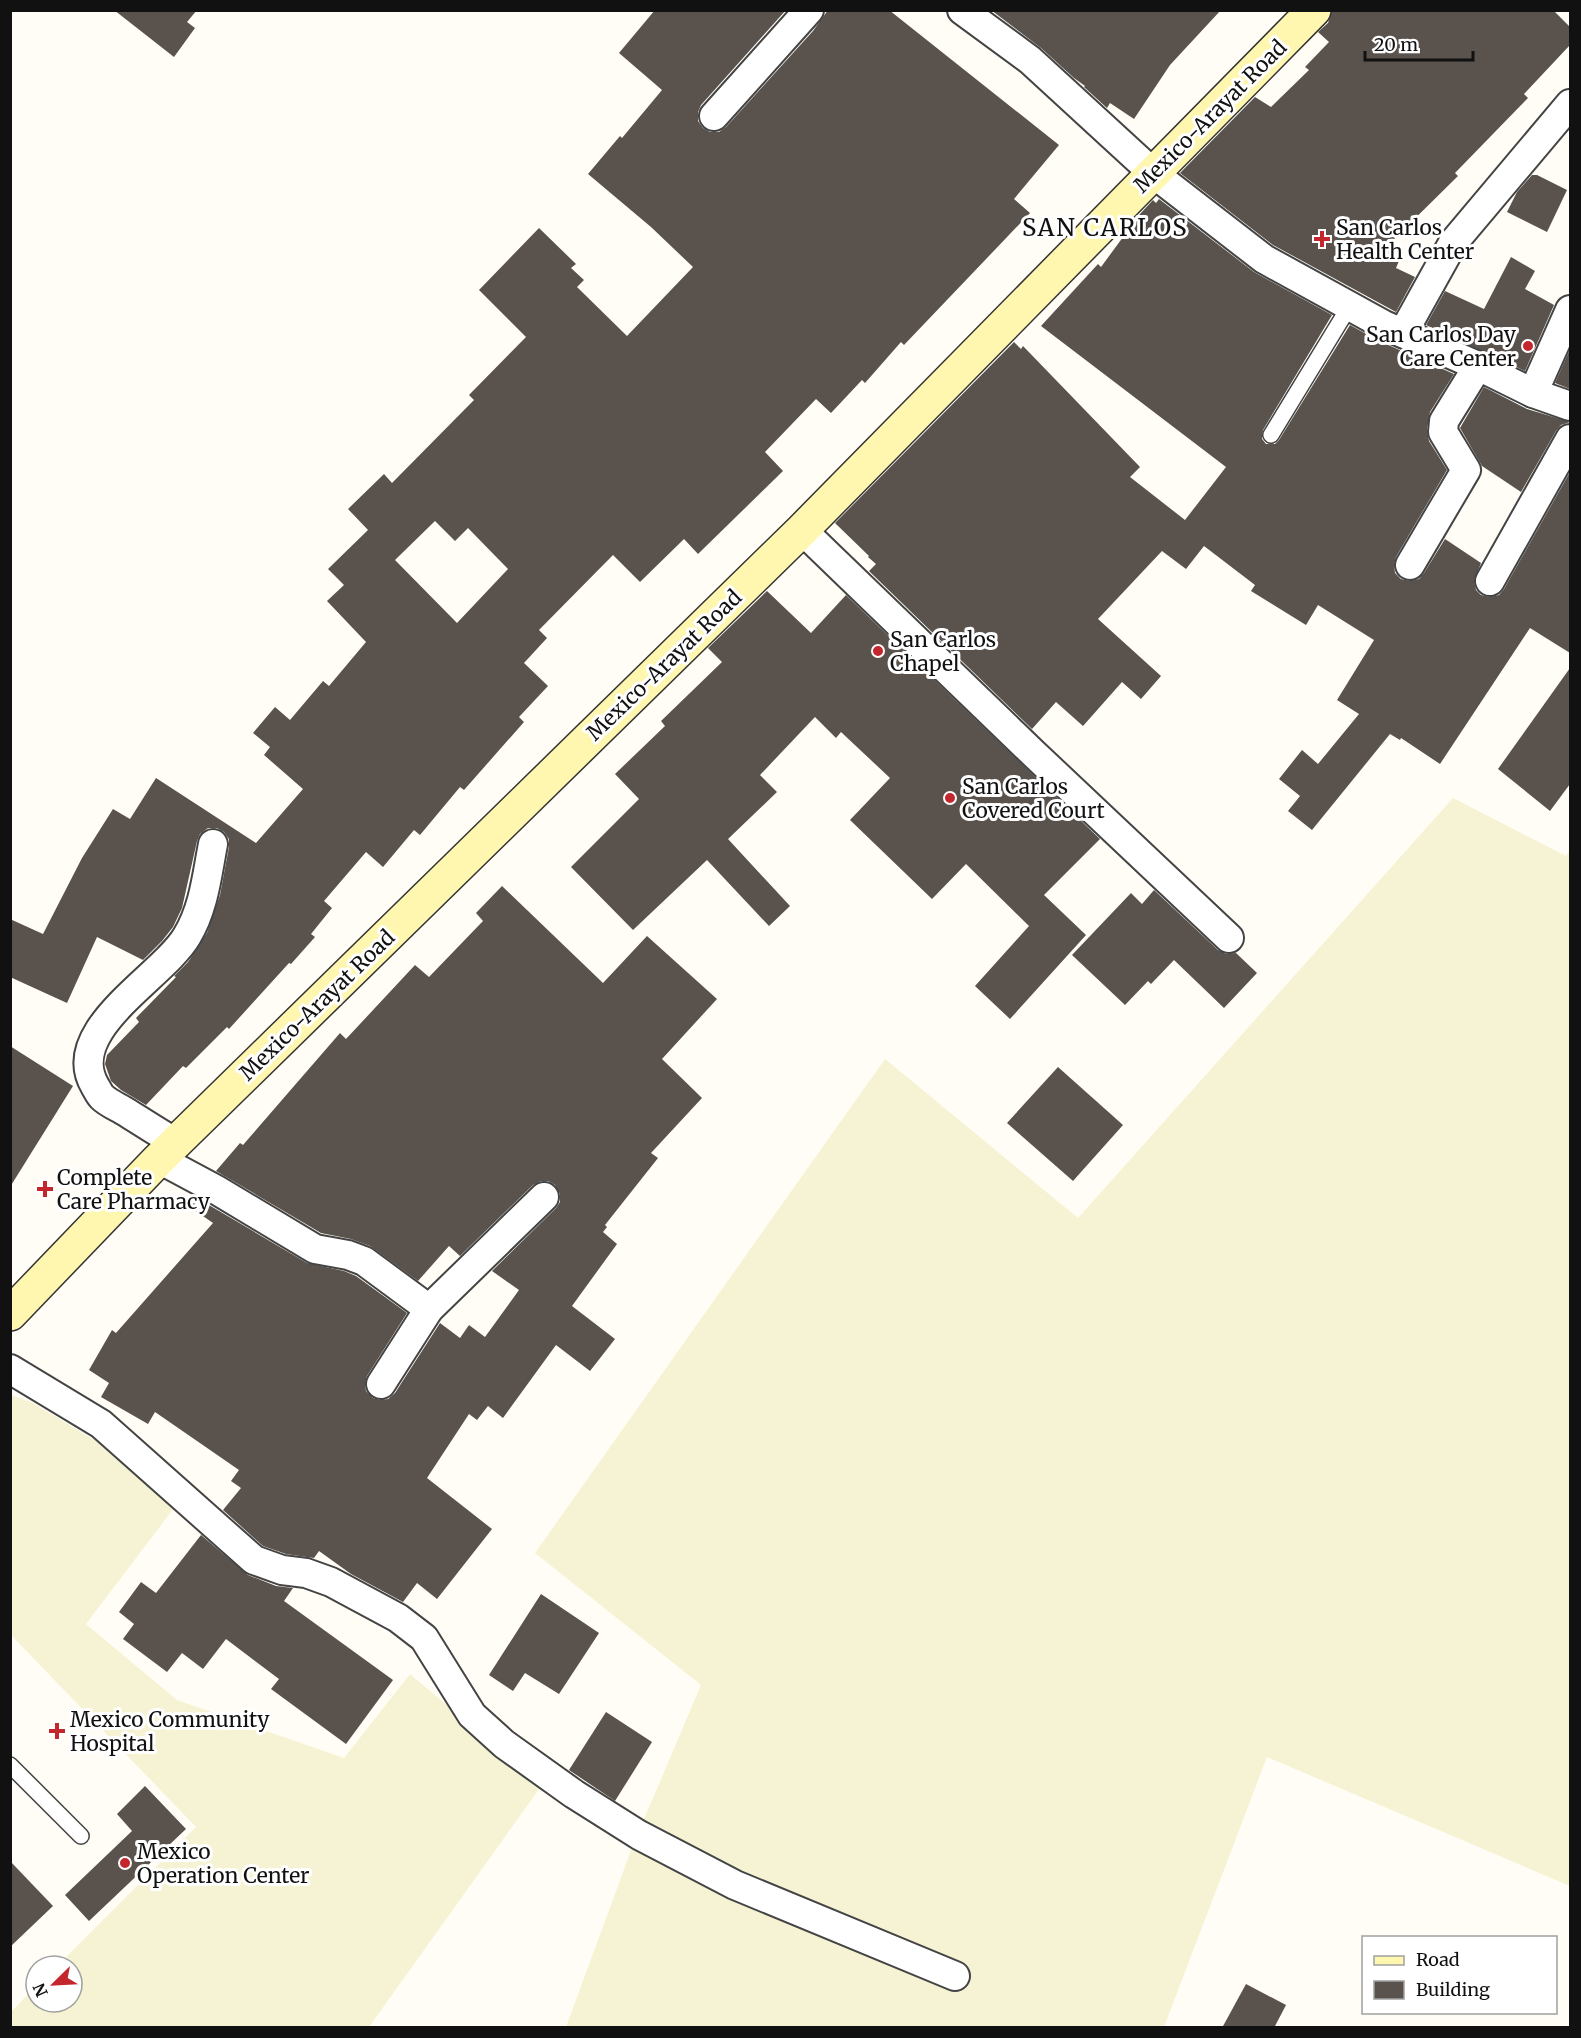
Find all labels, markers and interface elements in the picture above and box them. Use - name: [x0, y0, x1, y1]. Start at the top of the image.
- scale bar: [1365, 24, 1473, 62]
- text: 20 m: [1374, 33, 1418, 56]
- street label: Mexico-Arayat Road: [1128, 34, 1292, 198]
- district label: SAN CARLOS: [1022, 212, 1188, 243]
- place label: San Carlos Health Center: [1336, 214, 1474, 265]
- marker: San Carlos Health Center: [1313, 230, 1331, 248]
- place label: San Carlos Day Care Center: [1366, 321, 1517, 372]
- marker: San Carlos Day Care Center: [1521, 339, 1535, 353]
- street label: Mexico-Arayat Road: [581, 584, 747, 746]
- place label: San Carlos Chapel: [890, 626, 996, 677]
- marker: San Carlos Chapel: [871, 644, 885, 658]
- place label: San Carlos Covered Court: [962, 773, 1105, 824]
- marker: San Carlos Covered Court: [943, 791, 957, 805]
- street label: Mexico-Arayat Road: [234, 924, 400, 1086]
- place label: Complete Care Pharmacy: [57, 1164, 211, 1215]
- marker: Complete Care Pharmacy: [38, 1182, 52, 1196]
- place label: Mexico Community Hospital: [70, 1706, 270, 1757]
- marker: Mexico Community Hospital: [48, 1722, 66, 1740]
- place label: Mexico Operation Center: [137, 1838, 310, 1889]
- marker: Mexico Operation Center: [118, 1856, 132, 1870]
- legend: [1362, 1936, 1557, 2014]
- text: Road: [1416, 1948, 1460, 1971]
- north arrow: [24, 1954, 84, 2014]
- text: Building: [1416, 1978, 1490, 2001]
- text: N: [28, 1980, 52, 2000]

